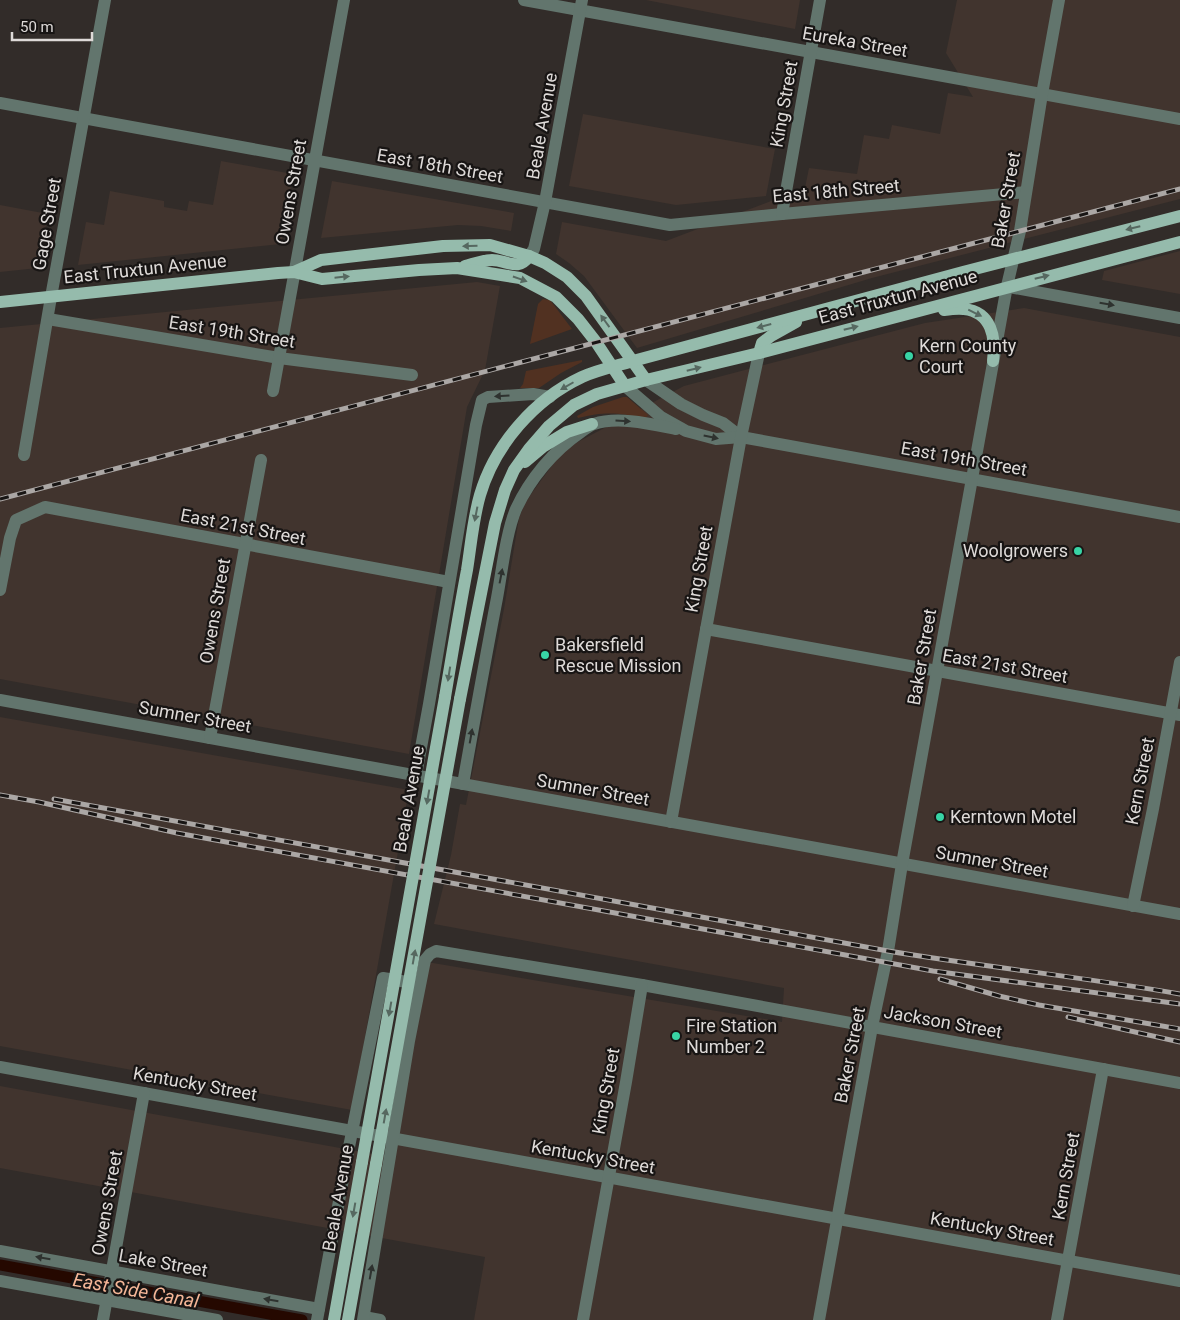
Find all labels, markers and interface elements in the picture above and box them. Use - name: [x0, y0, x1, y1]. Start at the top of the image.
- scale bar: [12, 10, 92, 42]
- text: 50 m: [20, 18, 54, 36]
- street label: Eureka Street: [801, 22, 909, 61]
- street label: King Street: [766, 59, 801, 149]
- street label: Beale Avenue: [522, 71, 561, 181]
- street label: Owens Street: [271, 137, 310, 246]
- street label: East 18th Street: [375, 144, 505, 187]
- street label: Baker Street: [987, 150, 1024, 250]
- street label: East 18th Street: [771, 174, 901, 207]
- street label: Gage Street: [28, 176, 65, 272]
- one-way arrow: [1125, 224, 1140, 232]
- one-way arrow: [462, 242, 478, 250]
- street label: East Truxtun Avenue: [63, 250, 227, 287]
- street label: East Truxtun Avenue: [816, 265, 980, 328]
- one-way arrow: [334, 273, 350, 281]
- one-way arrow: [1034, 273, 1049, 281]
- one-way arrow: [513, 276, 528, 284]
- one-way arrow: [1099, 301, 1115, 309]
- one-way arrow: [967, 309, 982, 317]
- street label: East 19th Street: [167, 311, 297, 352]
- one-way arrow: [600, 315, 610, 328]
- one-way arrow: [757, 322, 772, 330]
- one-way arrow: [844, 324, 859, 332]
- place label: Kern County Court: [919, 335, 1017, 377]
- marker: Kern County Court: [903, 350, 915, 362]
- one-way arrow: [686, 365, 701, 373]
- one-way arrow: [561, 381, 574, 390]
- one-way arrow: [494, 392, 510, 400]
- one-way arrow: [615, 418, 631, 426]
- one-way arrow: [703, 433, 718, 441]
- street label: East 19th Street: [899, 437, 1029, 480]
- street label: East 21st Street: [179, 504, 308, 549]
- one-way arrow: [472, 506, 480, 521]
- street label: King Street: [681, 524, 716, 614]
- place label: Woolgrowers: [963, 540, 1068, 561]
- marker: Woolgrowers: [1072, 545, 1084, 557]
- street label: Owens Street: [195, 556, 234, 665]
- one-way arrow: [497, 567, 505, 583]
- street label: Baker Street: [903, 607, 940, 707]
- place label: Bakersfield Rescue Mission: [555, 634, 682, 676]
- street label: East 21st Street: [941, 644, 1070, 687]
- marker: Bakersfield Rescue Mission: [539, 649, 551, 661]
- one-way arrow: [445, 666, 453, 682]
- street label: Sumner Street: [137, 696, 253, 737]
- one-way arrow: [468, 727, 476, 743]
- street label: Kern Street: [1121, 735, 1158, 826]
- street label: Beale Avenue: [389, 744, 428, 854]
- street label: Sumner Street: [535, 769, 651, 810]
- one-way arrow: [423, 789, 431, 805]
- place label: Kerntown Motel: [950, 806, 1076, 827]
- marker: Kerntown Motel: [934, 811, 946, 823]
- street label: Sumner Street: [934, 841, 1050, 882]
- one-way arrow: [410, 948, 418, 964]
- one-way arrow: [385, 1001, 393, 1017]
- street label: Jackson Street: [882, 1001, 1004, 1042]
- street label: Baker Street: [830, 1005, 869, 1105]
- place label: Fire Station Number 2: [686, 1015, 777, 1057]
- marker: Fire Station Number 2: [670, 1030, 682, 1042]
- street label: King Street: [588, 1046, 623, 1136]
- street label: Kentucky Street: [132, 1062, 259, 1105]
- one-way arrow: [381, 1108, 389, 1124]
- street label: Kern Street: [1047, 1130, 1084, 1221]
- street label: Kentucky Street: [530, 1135, 657, 1178]
- street label: Beale Avenue: [318, 1143, 357, 1253]
- street label: Owens Street: [87, 1148, 126, 1257]
- one-way arrow: [349, 1203, 357, 1219]
- street label: Kentucky Street: [929, 1207, 1056, 1250]
- street label: Lake Street: [117, 1244, 209, 1281]
- one-way arrow: [34, 1254, 50, 1262]
- one-way arrow: [368, 1264, 376, 1280]
- water label: East Side Canal: [71, 1268, 201, 1313]
- one-way arrow: [263, 1296, 279, 1304]

